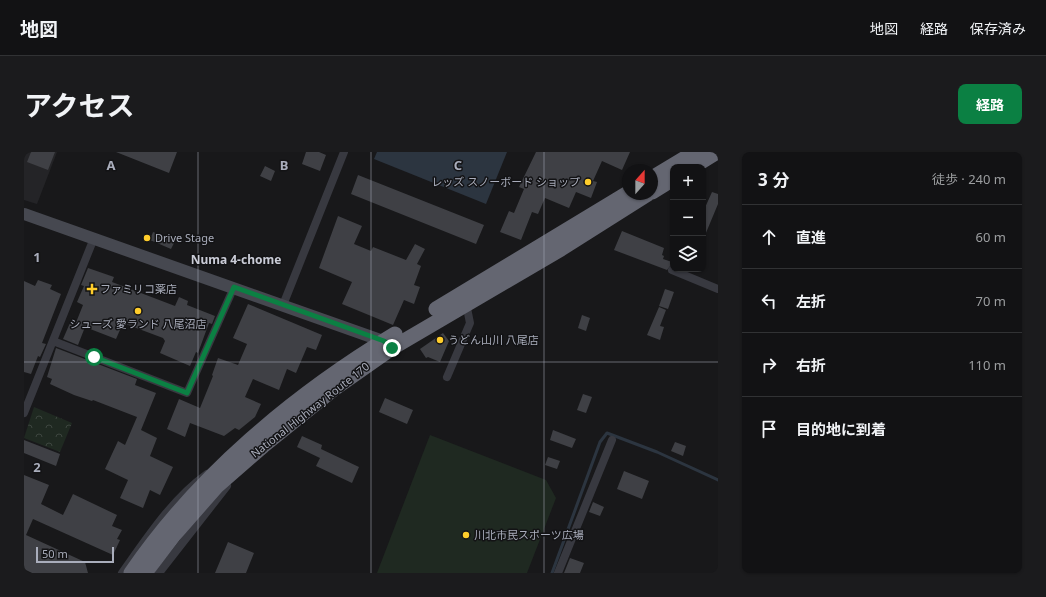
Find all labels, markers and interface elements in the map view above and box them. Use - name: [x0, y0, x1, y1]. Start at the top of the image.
- text: 地図: [20, 16, 58, 42]
- text: 地図: [870, 19, 898, 38]
- text: 経路: [920, 19, 948, 38]
- text: 保存済み: [970, 19, 1026, 38]
- button: 経路: [958, 84, 1022, 124]
- text: アクセス: [24, 86, 135, 124]
- text: A: [107, 156, 116, 174]
- text: B: [280, 156, 288, 174]
- text: C: [454, 156, 462, 174]
- north arrow: [622, 164, 658, 200]
- map controls: [670, 164, 706, 272]
- button: +: [670, 164, 706, 200]
- text: 3 分: [758, 168, 789, 191]
- text: 徒歩 · 240 m: [932, 170, 1006, 188]
- place label: レッズ スノーボード ショップ: [431, 174, 580, 189]
- marker: レッズ スノーボード ショップ: [583, 177, 593, 187]
- button: −: [670, 200, 706, 236]
- icon: ahead: [758, 226, 780, 248]
- text: 直進: [796, 227, 826, 247]
- text: 60 m: [976, 228, 1006, 246]
- place label: Drive Stage: [155, 230, 214, 245]
- marker: Drive Stage: [142, 233, 152, 243]
- button: layers: [670, 236, 706, 272]
- text: 1: [33, 248, 41, 266]
- district label: Numa 4-chome: [191, 251, 281, 268]
- place label: ファミリコ薬店: [100, 281, 177, 296]
- marker: ファミリコ薬店: [87, 284, 97, 294]
- icon: left: [758, 290, 780, 312]
- text: 左折: [796, 291, 826, 311]
- text: 70 m: [976, 292, 1006, 310]
- marker: シューズ 愛ランド 八尾沼店: [133, 306, 143, 316]
- place label: シューズ 愛ランド 八尾沼店: [69, 316, 207, 331]
- place label: うどん山川 八尾店: [448, 332, 539, 347]
- marker: うどん山川 八尾店: [435, 335, 445, 345]
- route end: [383, 339, 401, 357]
- route start: [85, 348, 103, 366]
- icon: right: [758, 354, 780, 376]
- text: 右折: [796, 355, 826, 375]
- text: 110 m: [968, 356, 1006, 374]
- street label: National Highway Route 170: [247, 359, 372, 461]
- icon: arrive: [758, 418, 780, 440]
- text: 目的地に到着: [796, 419, 886, 439]
- text: 2: [33, 458, 41, 476]
- place label: 川北市民スポーツ広場: [474, 527, 584, 542]
- marker: 川北市民スポーツ広場: [461, 530, 471, 540]
- scale bar: [36, 545, 114, 564]
- text: 50 m: [42, 546, 68, 561]

